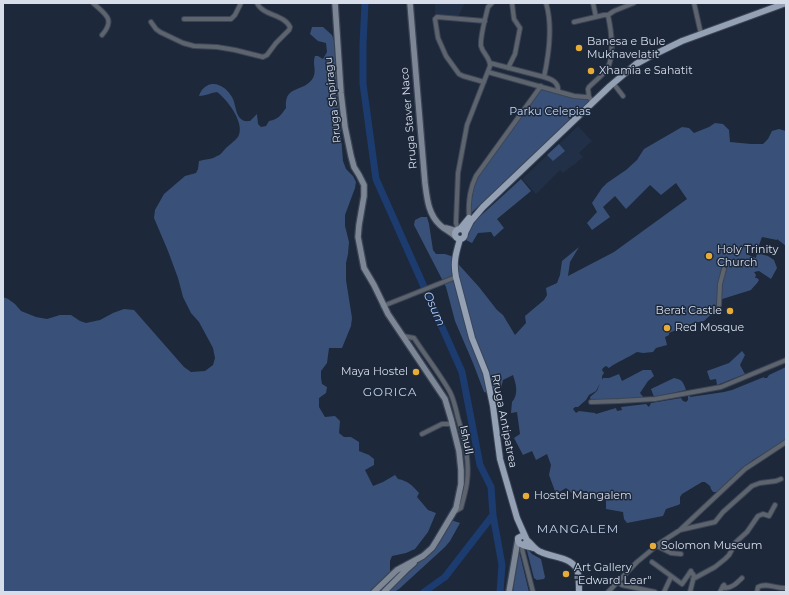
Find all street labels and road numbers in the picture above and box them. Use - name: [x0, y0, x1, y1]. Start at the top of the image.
- street label: Rruga Shpiragu: [322, 56, 344, 144]
- street label: Rruga Staver Naco: [398, 67, 420, 169]
- street label: Rruga Antipatrea: [488, 373, 520, 469]
- street label: Ishull: [456, 424, 476, 456]

